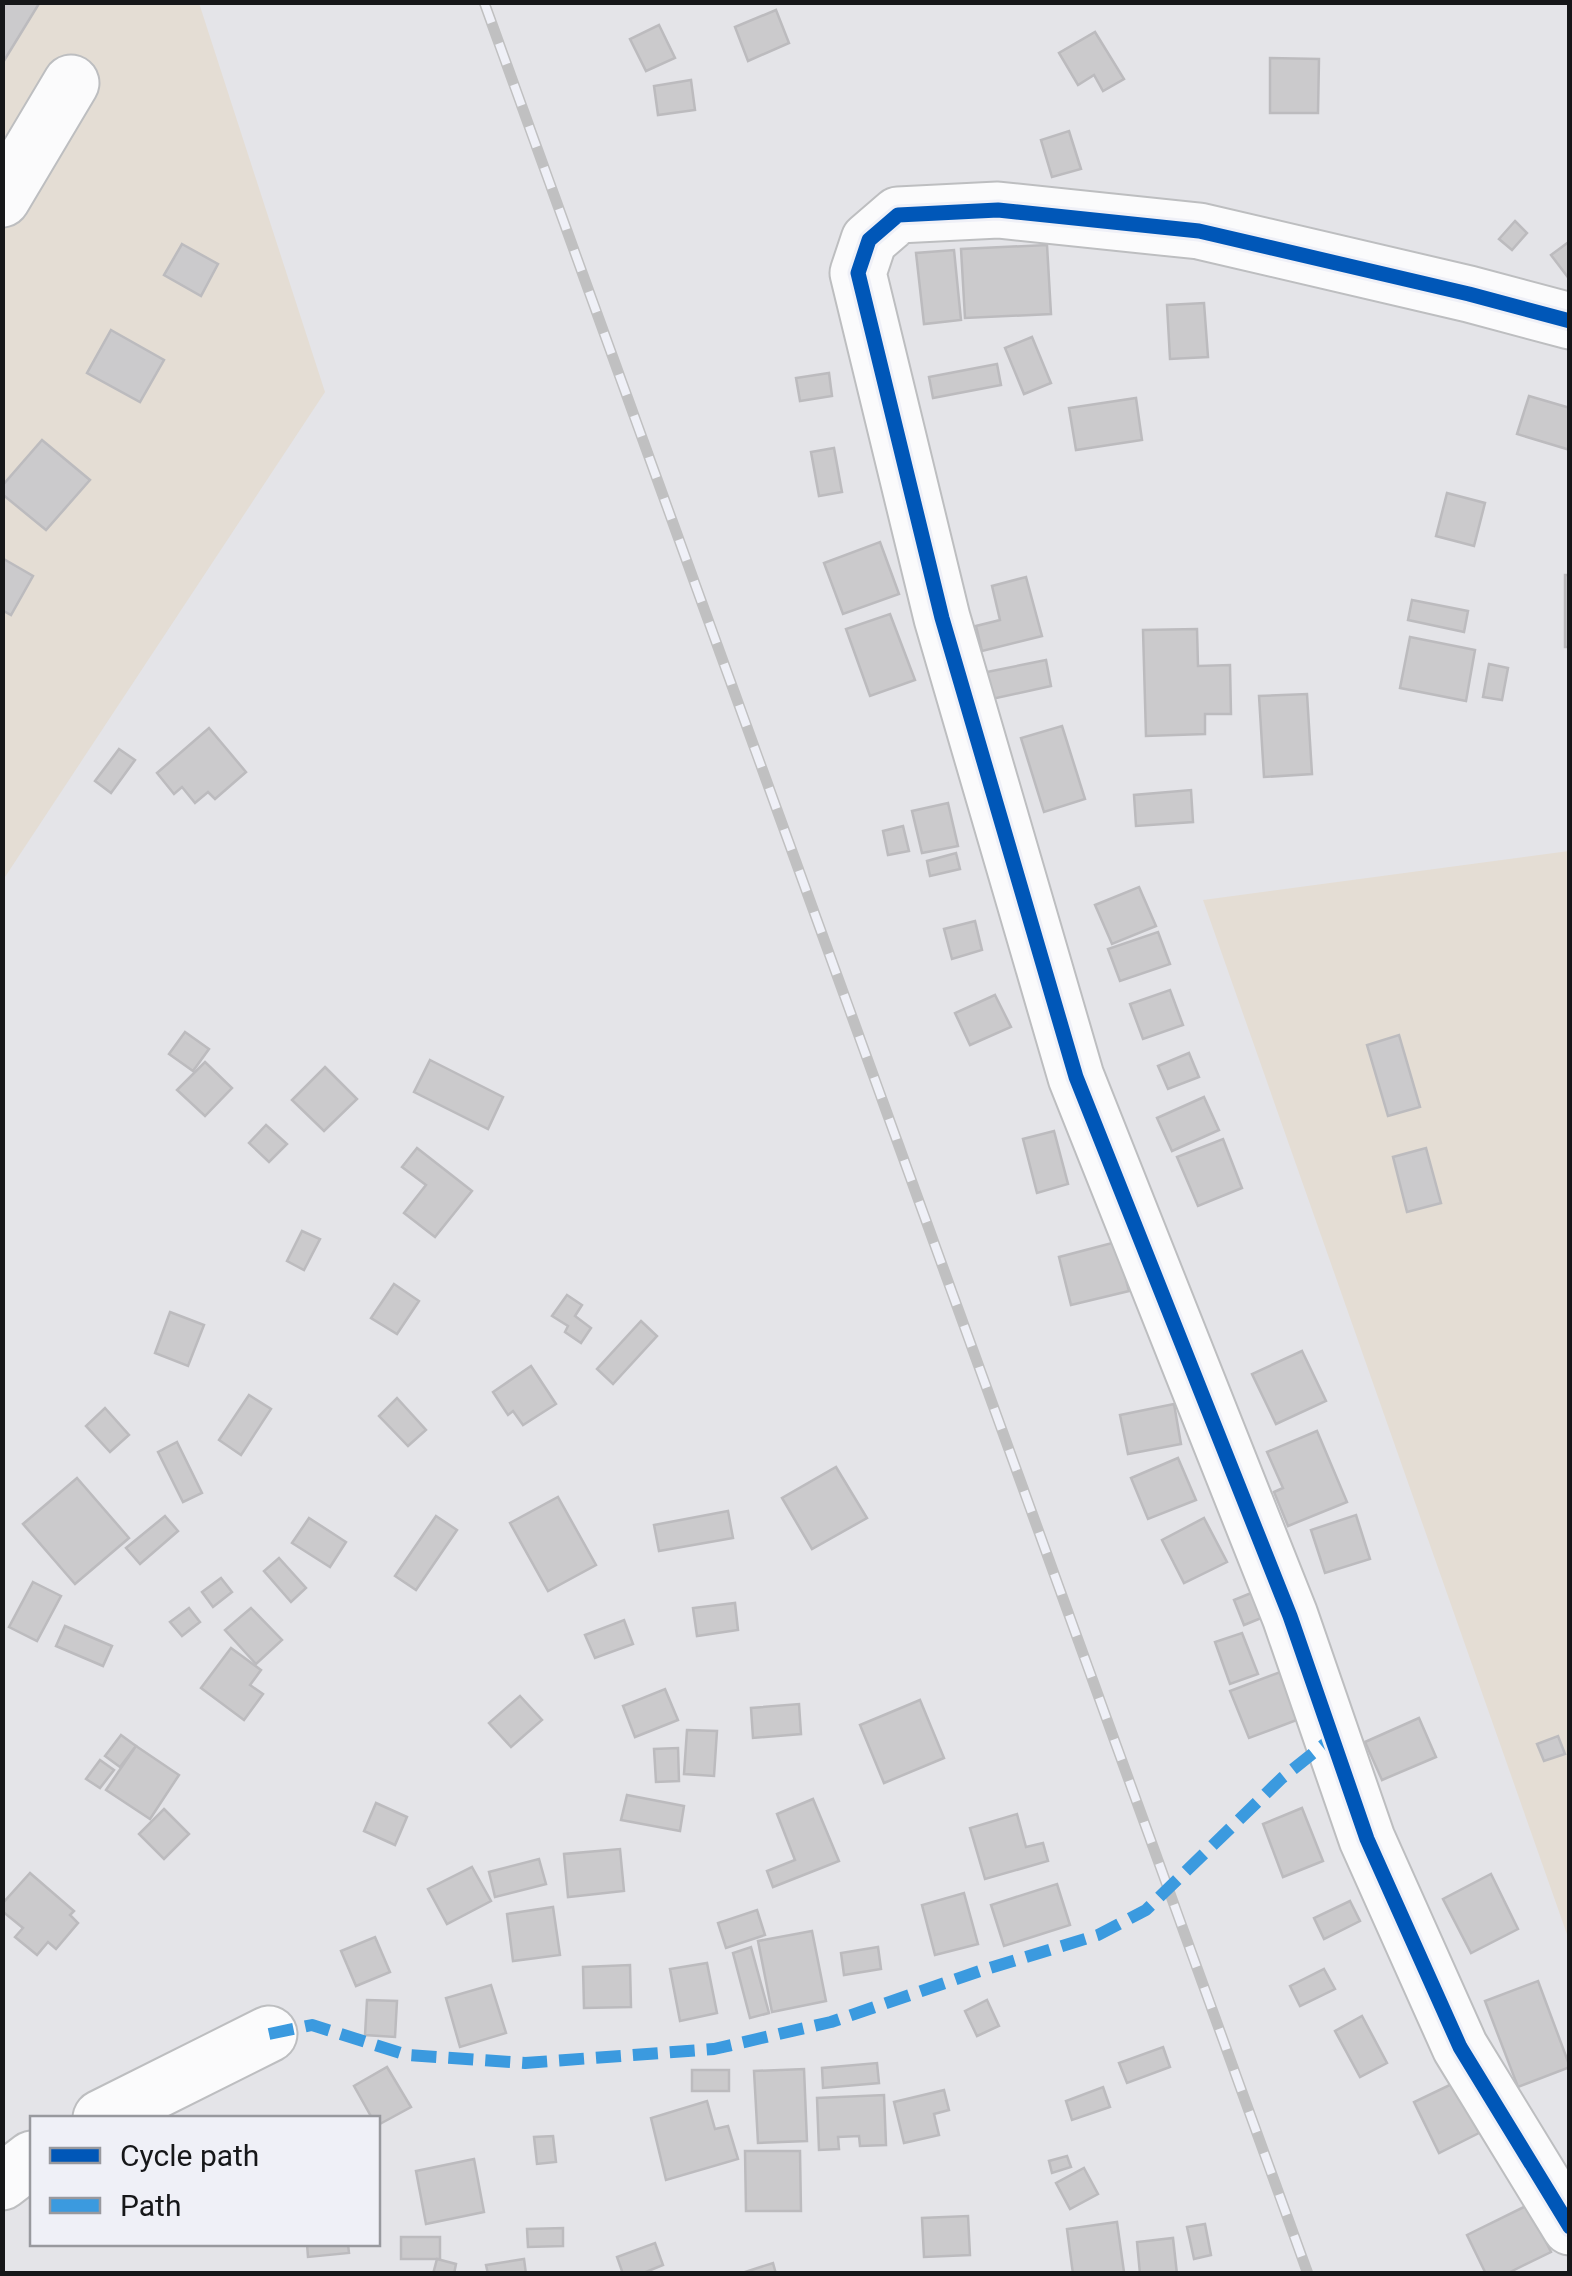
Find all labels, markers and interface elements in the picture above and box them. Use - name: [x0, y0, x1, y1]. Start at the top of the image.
- legend: [30, 2116, 380, 2246]
- text: Cycle path: [120, 2138, 259, 2173]
- text: Path: [120, 2188, 181, 2223]

